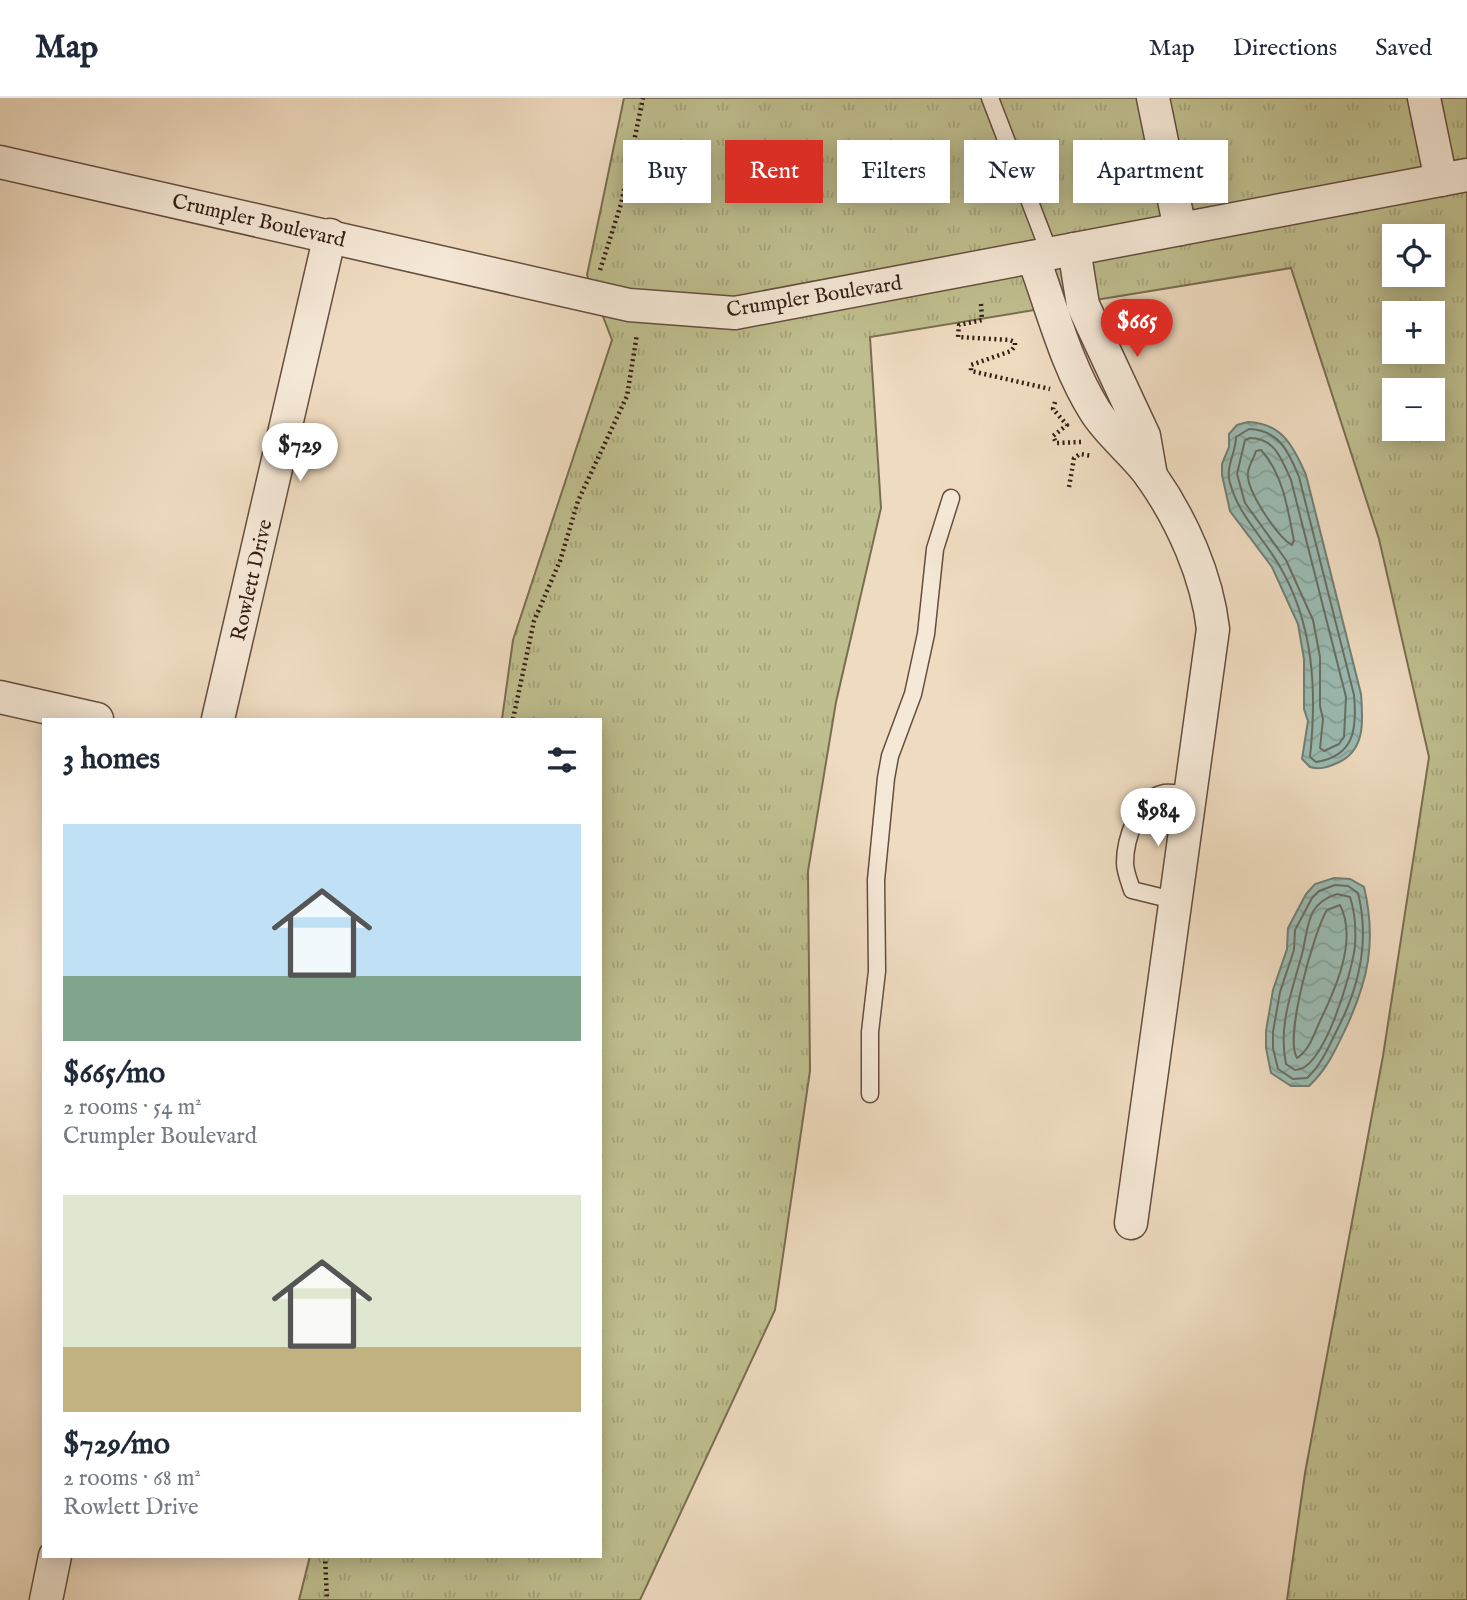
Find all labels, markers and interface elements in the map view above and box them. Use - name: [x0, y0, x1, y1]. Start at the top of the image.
- text: Map: [35, 27, 98, 69]
- text: Map: [1149, 33, 1195, 64]
- text: Directions: [1233, 33, 1337, 64]
- text: Saved: [1375, 33, 1432, 64]
- chip: Buy: [623, 140, 711, 203]
- chip: Rent: [725, 140, 823, 203]
- chip: Filters: [837, 140, 950, 203]
- chip: New: [964, 140, 1059, 203]
- chip: Apartment: [1073, 140, 1228, 203]
- street label: Crumpler Boulevard: [169, 188, 349, 255]
- map controls: [1382, 224, 1445, 441]
- button: locate: [1382, 224, 1445, 287]
- street label: Crumpler Boulevard: [725, 270, 905, 325]
- pin: $665: [1096, 300, 1178, 359]
- button: +: [1382, 301, 1445, 364]
- text: $665: [1117, 307, 1157, 336]
- button: −: [1382, 378, 1445, 441]
- pin: $729: [259, 424, 341, 483]
- text: $729: [278, 431, 322, 460]
- street label: Rowlett Drive: [225, 517, 280, 644]
- text: 3 homes: [63, 741, 160, 779]
- icon: filters: [543, 741, 581, 779]
- pin: $984: [1117, 788, 1199, 848]
- text: $984: [1136, 796, 1180, 825]
- icon: home: [259, 870, 385, 996]
- text: $665/mo: [63, 1055, 165, 1093]
- text: 2 rooms · 54 m²: [63, 1093, 202, 1122]
- text: Crumpler Boulevard: [63, 1122, 257, 1151]
- icon: home: [259, 1241, 385, 1367]
- text: $729/mo: [63, 1426, 170, 1464]
- text: 2 rooms · 68 m²: [63, 1464, 201, 1493]
- text: Rowlett Drive: [63, 1493, 199, 1522]

